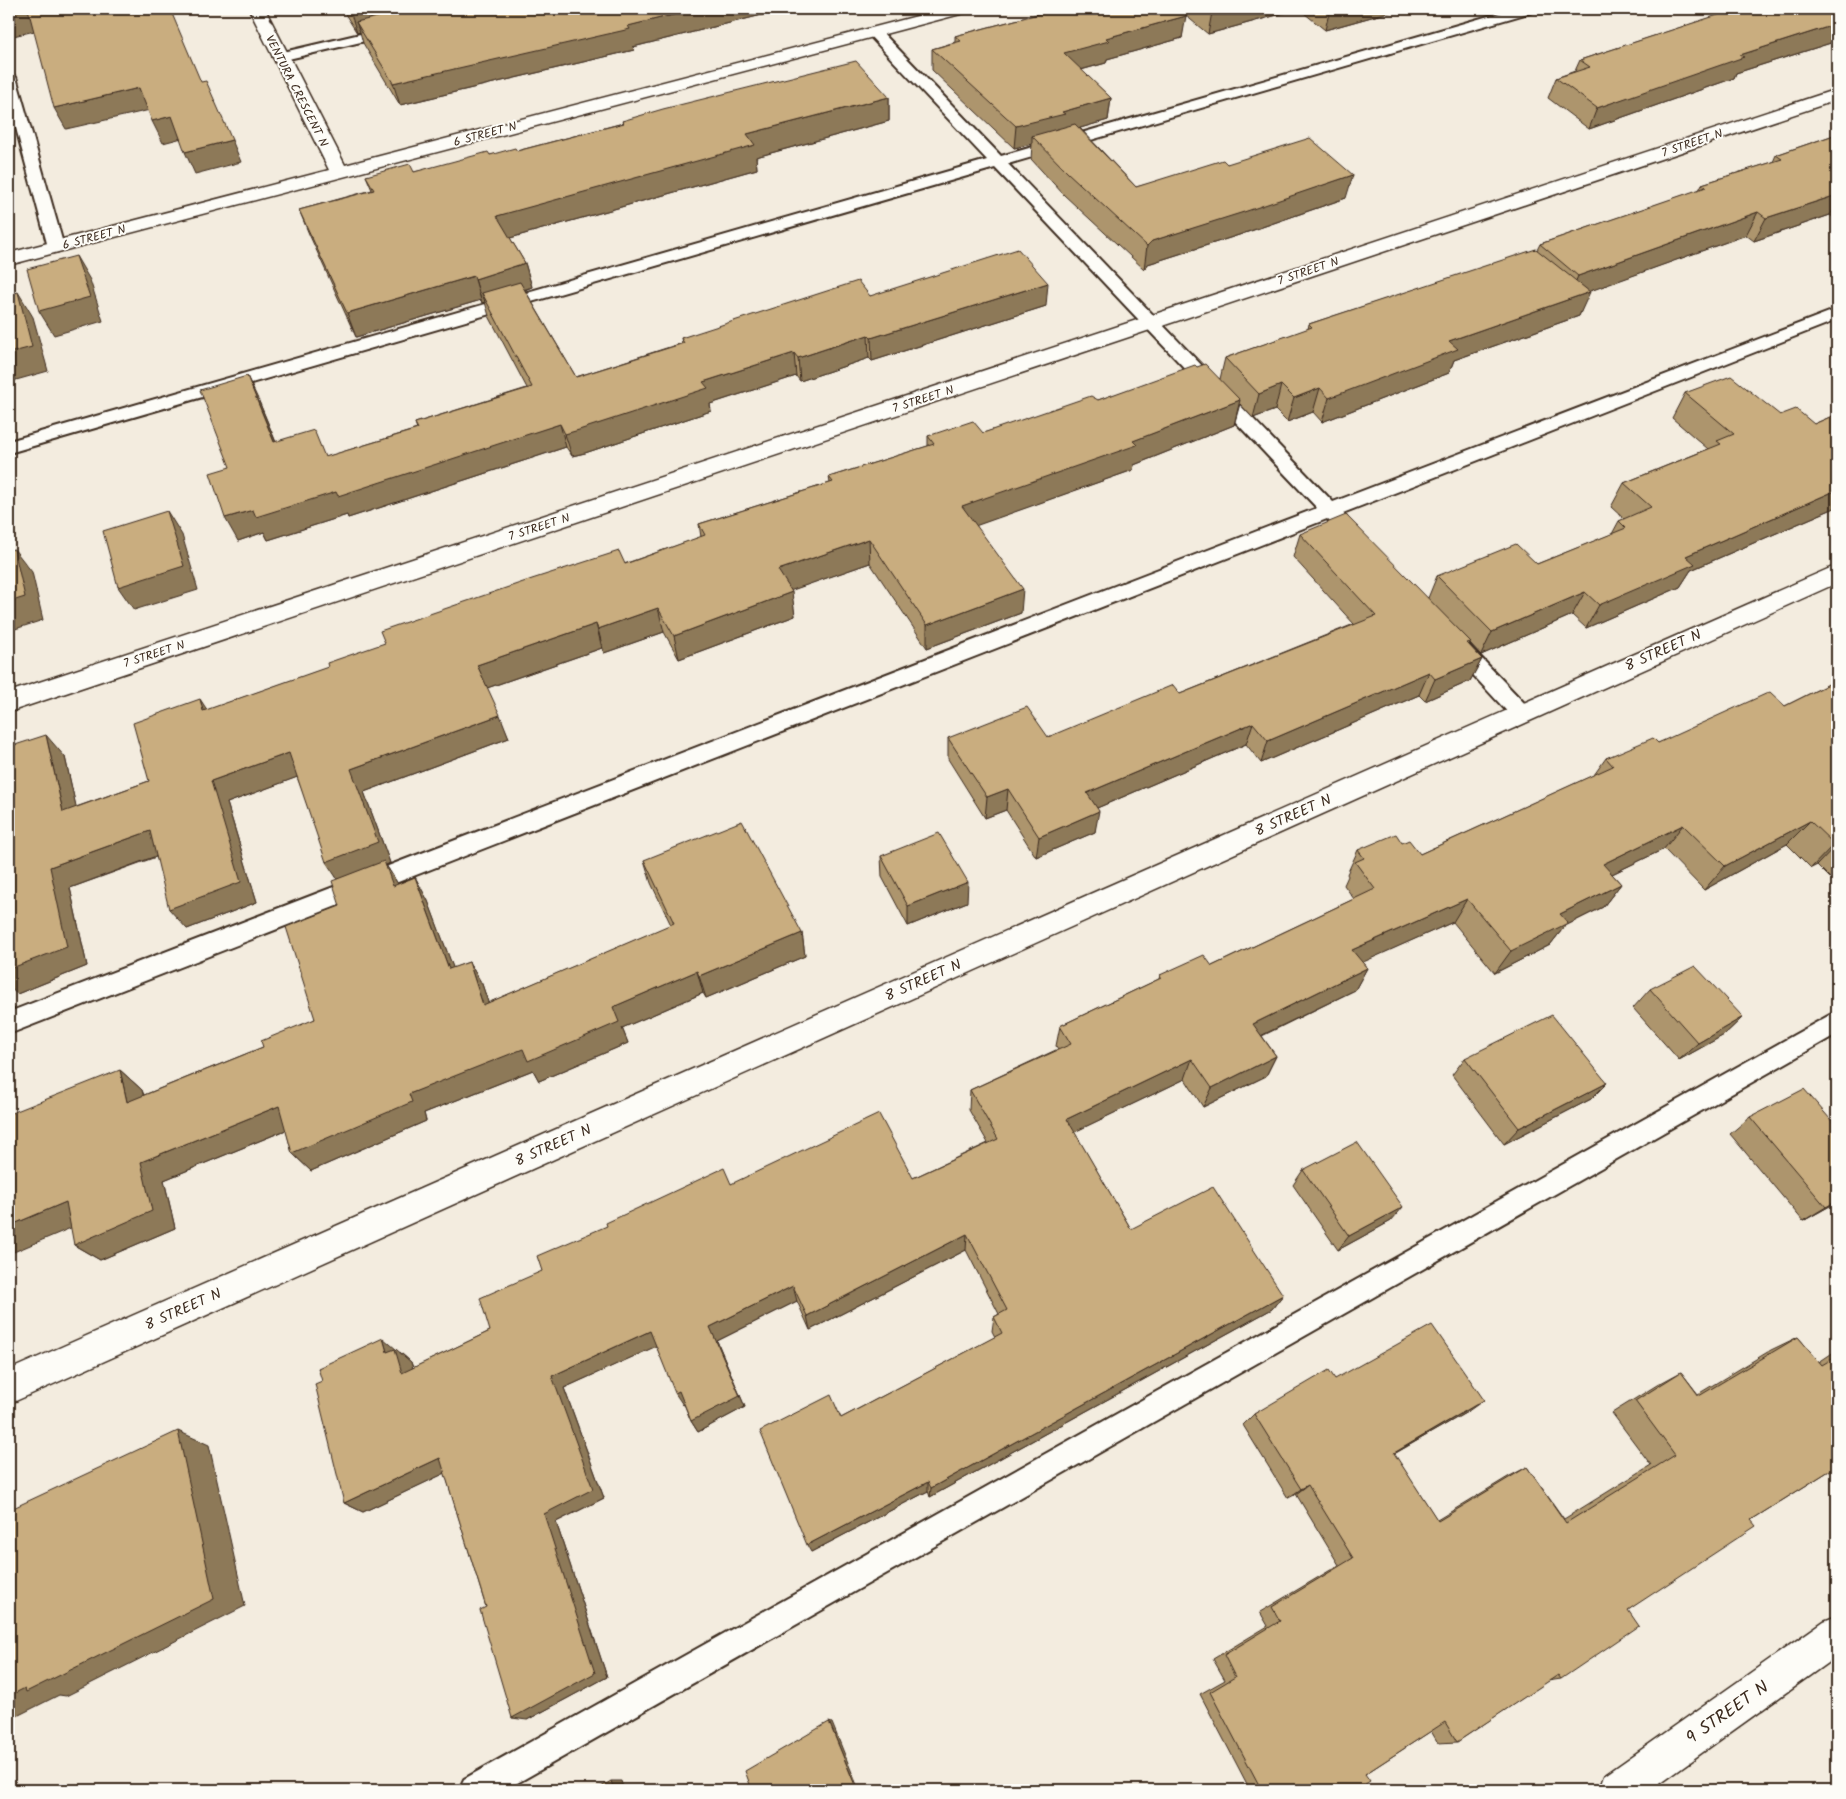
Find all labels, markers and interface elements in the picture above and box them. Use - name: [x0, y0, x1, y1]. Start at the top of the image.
- street label: VENTURA CRESCENT N: [260, 32, 333, 151]
- street label: 6 STREET N: [451, 117, 519, 152]
- street label: 7 STREET N: [1659, 124, 1725, 163]
- street label: 6 STREET N: [60, 220, 128, 255]
- street label: 7 STREET N: [1275, 252, 1341, 291]
- street label: 7 STREET N: [890, 381, 956, 418]
- street label: 7 STREET N: [506, 509, 572, 546]
- street label: 8 STREET N: [1621, 623, 1706, 678]
- street label: 7 STREET N: [121, 636, 187, 673]
- street label: 8 STREET N: [1251, 788, 1336, 843]
- street label: 8 STREET N: [881, 953, 966, 1008]
- street label: 8 STREET N: [511, 1118, 596, 1173]
- street label: 8 STREET N: [141, 1282, 226, 1337]
- street label: 9 STREET N: [1680, 1674, 1775, 1753]

